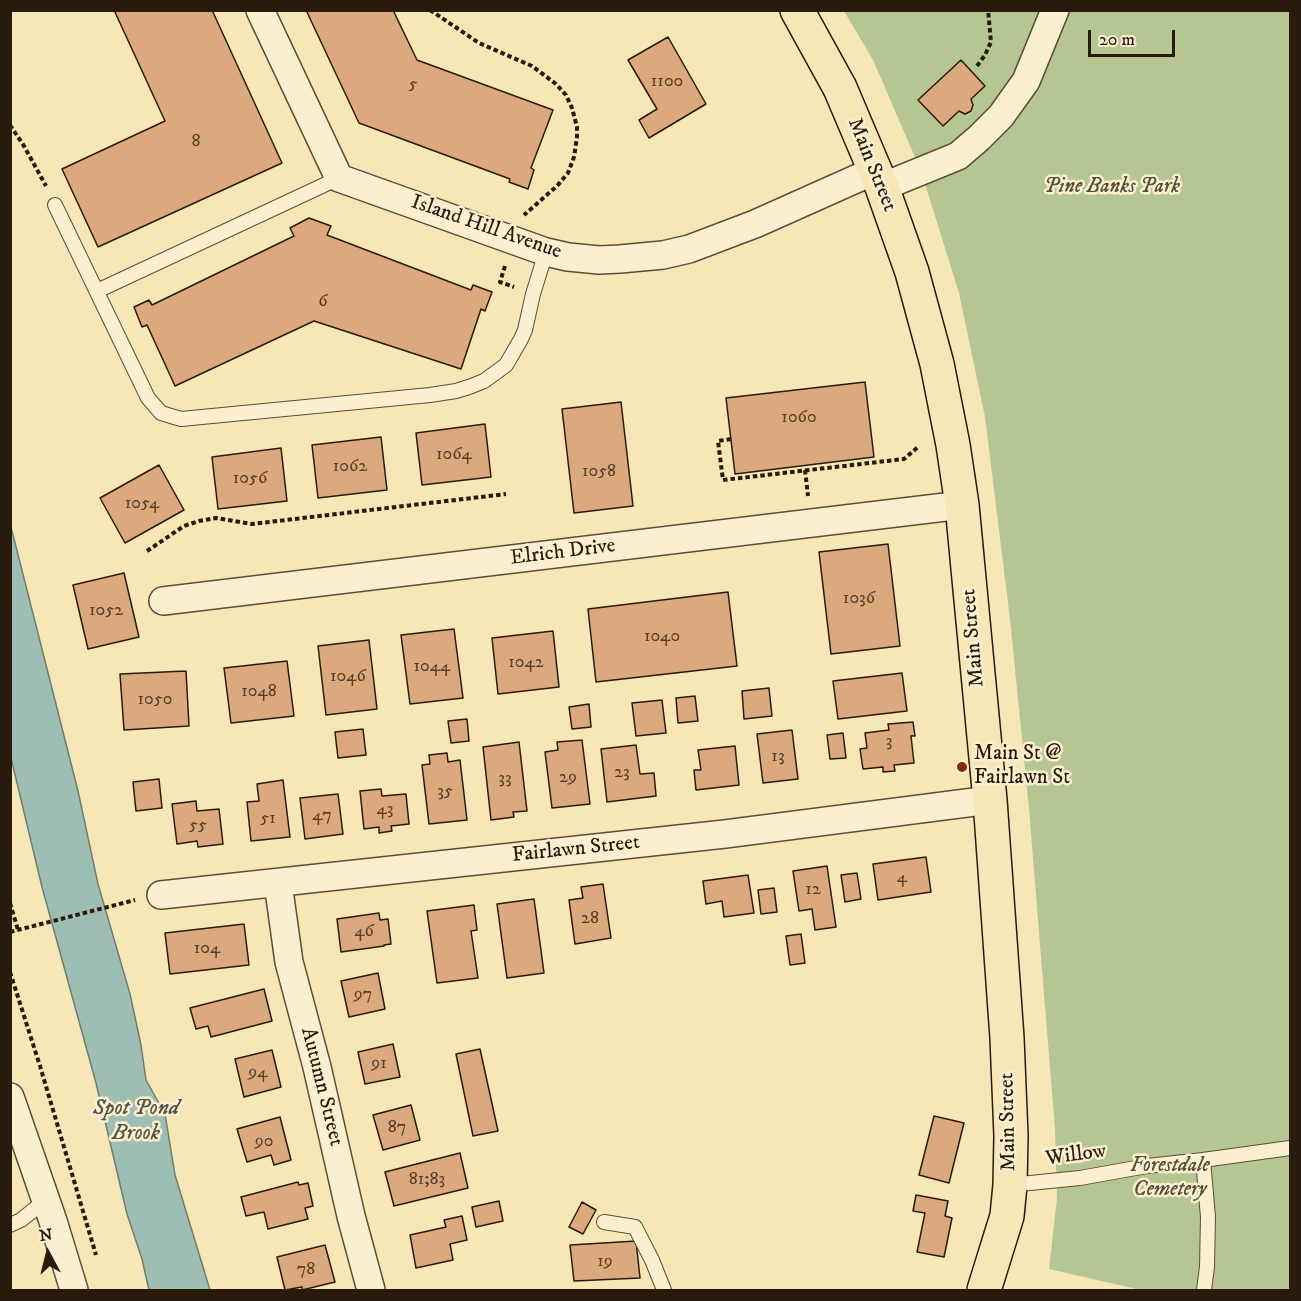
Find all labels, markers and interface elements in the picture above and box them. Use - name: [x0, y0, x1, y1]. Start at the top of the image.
- scale bar: [1091, 18, 1178, 56]
- text: 20 m: [1099, 29, 1135, 51]
- house number: 1100: [651, 71, 683, 93]
- house number: 5: [409, 74, 417, 96]
- street label: Main Street: [841, 115, 901, 215]
- house number: 8: [191, 131, 201, 153]
- park label: Pine Banks Park: [1044, 175, 1180, 201]
- street label: Island Hill Avenue: [407, 190, 565, 266]
- house number: 6: [318, 291, 328, 313]
- house number: 1060: [781, 407, 817, 429]
- house number: 1064: [436, 444, 472, 466]
- house number: 1062: [333, 456, 367, 478]
- house number: 1058: [582, 461, 616, 483]
- house number: 1056: [233, 468, 267, 490]
- house number: 1054: [125, 493, 159, 515]
- street label: Elrich Drive: [509, 534, 617, 572]
- house number: 1036: [843, 588, 875, 610]
- street label: Main Street: [957, 588, 991, 688]
- house number: 1052: [89, 600, 123, 622]
- house number: 1040: [644, 626, 680, 648]
- house number: 1042: [508, 652, 544, 674]
- house number: 1044: [414, 656, 450, 678]
- house number: 1046: [330, 666, 366, 688]
- house number: 1048: [241, 681, 277, 703]
- house number: 1050: [138, 689, 172, 711]
- house number: 3: [886, 731, 892, 753]
- place label: Main St @ Fairlawn St: [974, 742, 1070, 792]
- house number: 13: [771, 746, 785, 768]
- marker: Main St @ Fairlawn St: [955, 760, 969, 774]
- house number: 23: [614, 762, 630, 784]
- house number: 29: [559, 767, 577, 789]
- house number: 33: [498, 768, 512, 790]
- house number: 35: [437, 781, 453, 803]
- house number: 43: [376, 799, 394, 821]
- house number: 47: [312, 805, 332, 827]
- house number: 51: [260, 808, 276, 830]
- house number: 55: [189, 815, 207, 837]
- street label: Fairlawn Street: [511, 831, 641, 869]
- house number: 4: [897, 867, 907, 889]
- house number: 12: [805, 879, 821, 901]
- house number: 28: [581, 908, 599, 930]
- house number: 46: [354, 921, 374, 943]
- house number: 104: [194, 938, 220, 960]
- house number: 97: [354, 984, 372, 1006]
- street label: Autumn Street: [294, 1025, 348, 1149]
- house number: 91: [371, 1053, 387, 1075]
- house number: 94: [248, 1062, 268, 1084]
- street label: Main Street: [996, 1072, 1022, 1172]
- water label: Spot Pond Brook: [93, 1096, 179, 1148]
- house number: 87: [388, 1117, 406, 1139]
- house number: 90: [255, 1131, 273, 1153]
- street label: Willow: [1044, 1139, 1108, 1173]
- park label: Forestdale Cemetery: [1130, 1154, 1210, 1204]
- house number: 81;83: [409, 1169, 445, 1191]
- north arrow: [18, 1223, 78, 1283]
- text: N: [38, 1224, 54, 1246]
- house number: 19: [597, 1251, 613, 1273]
- house number: 78: [297, 1259, 315, 1281]

